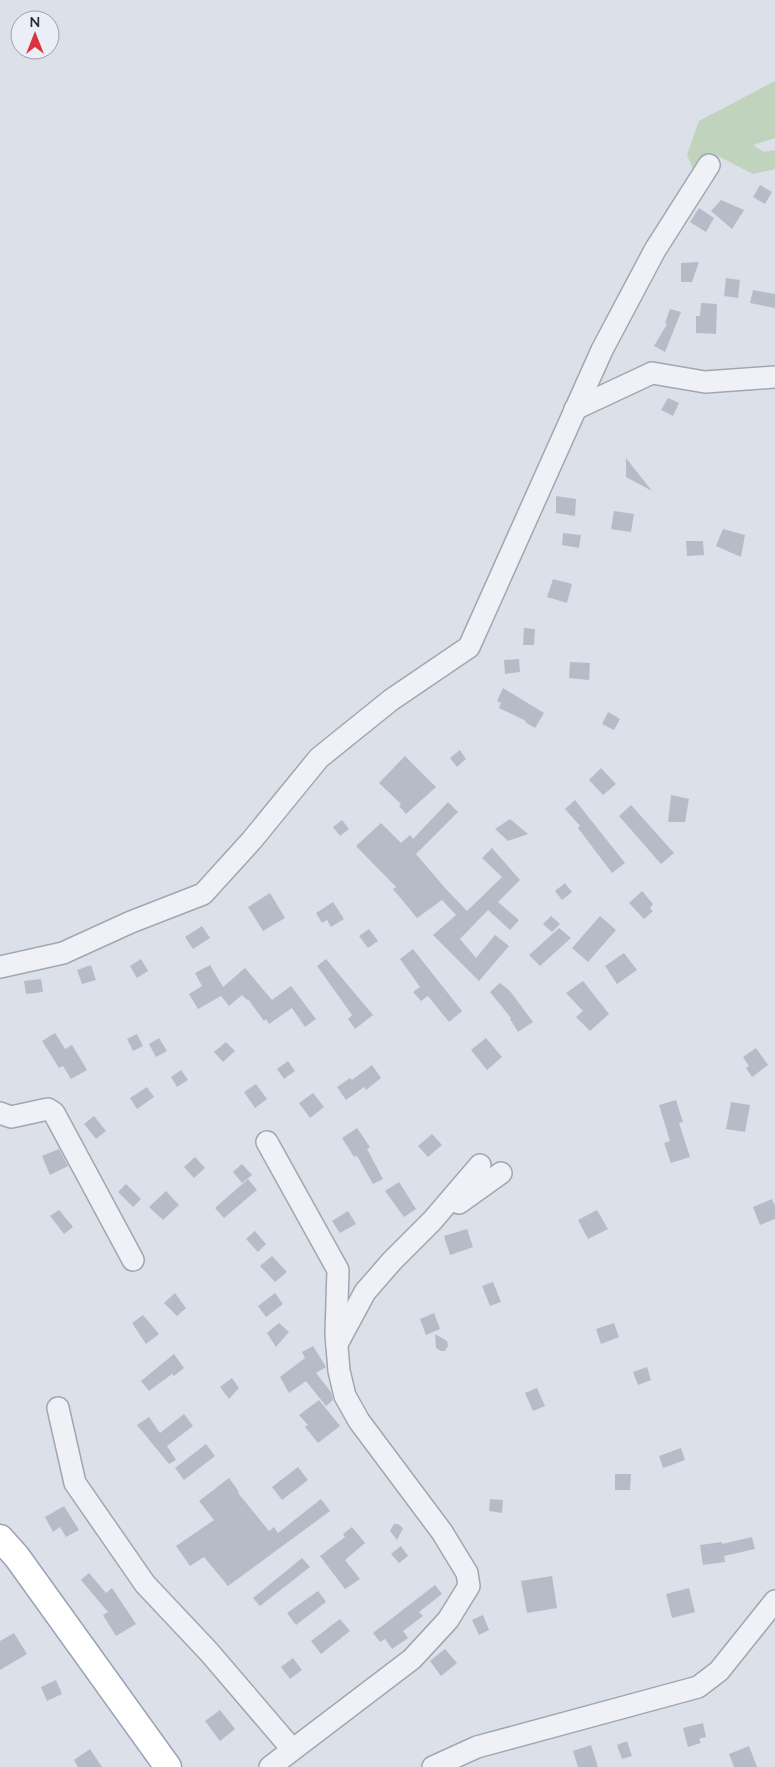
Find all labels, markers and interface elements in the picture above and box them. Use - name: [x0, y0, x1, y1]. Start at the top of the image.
- north arrow: [10, 10, 60, 60]
- text: N: [30, 13, 40, 30]

